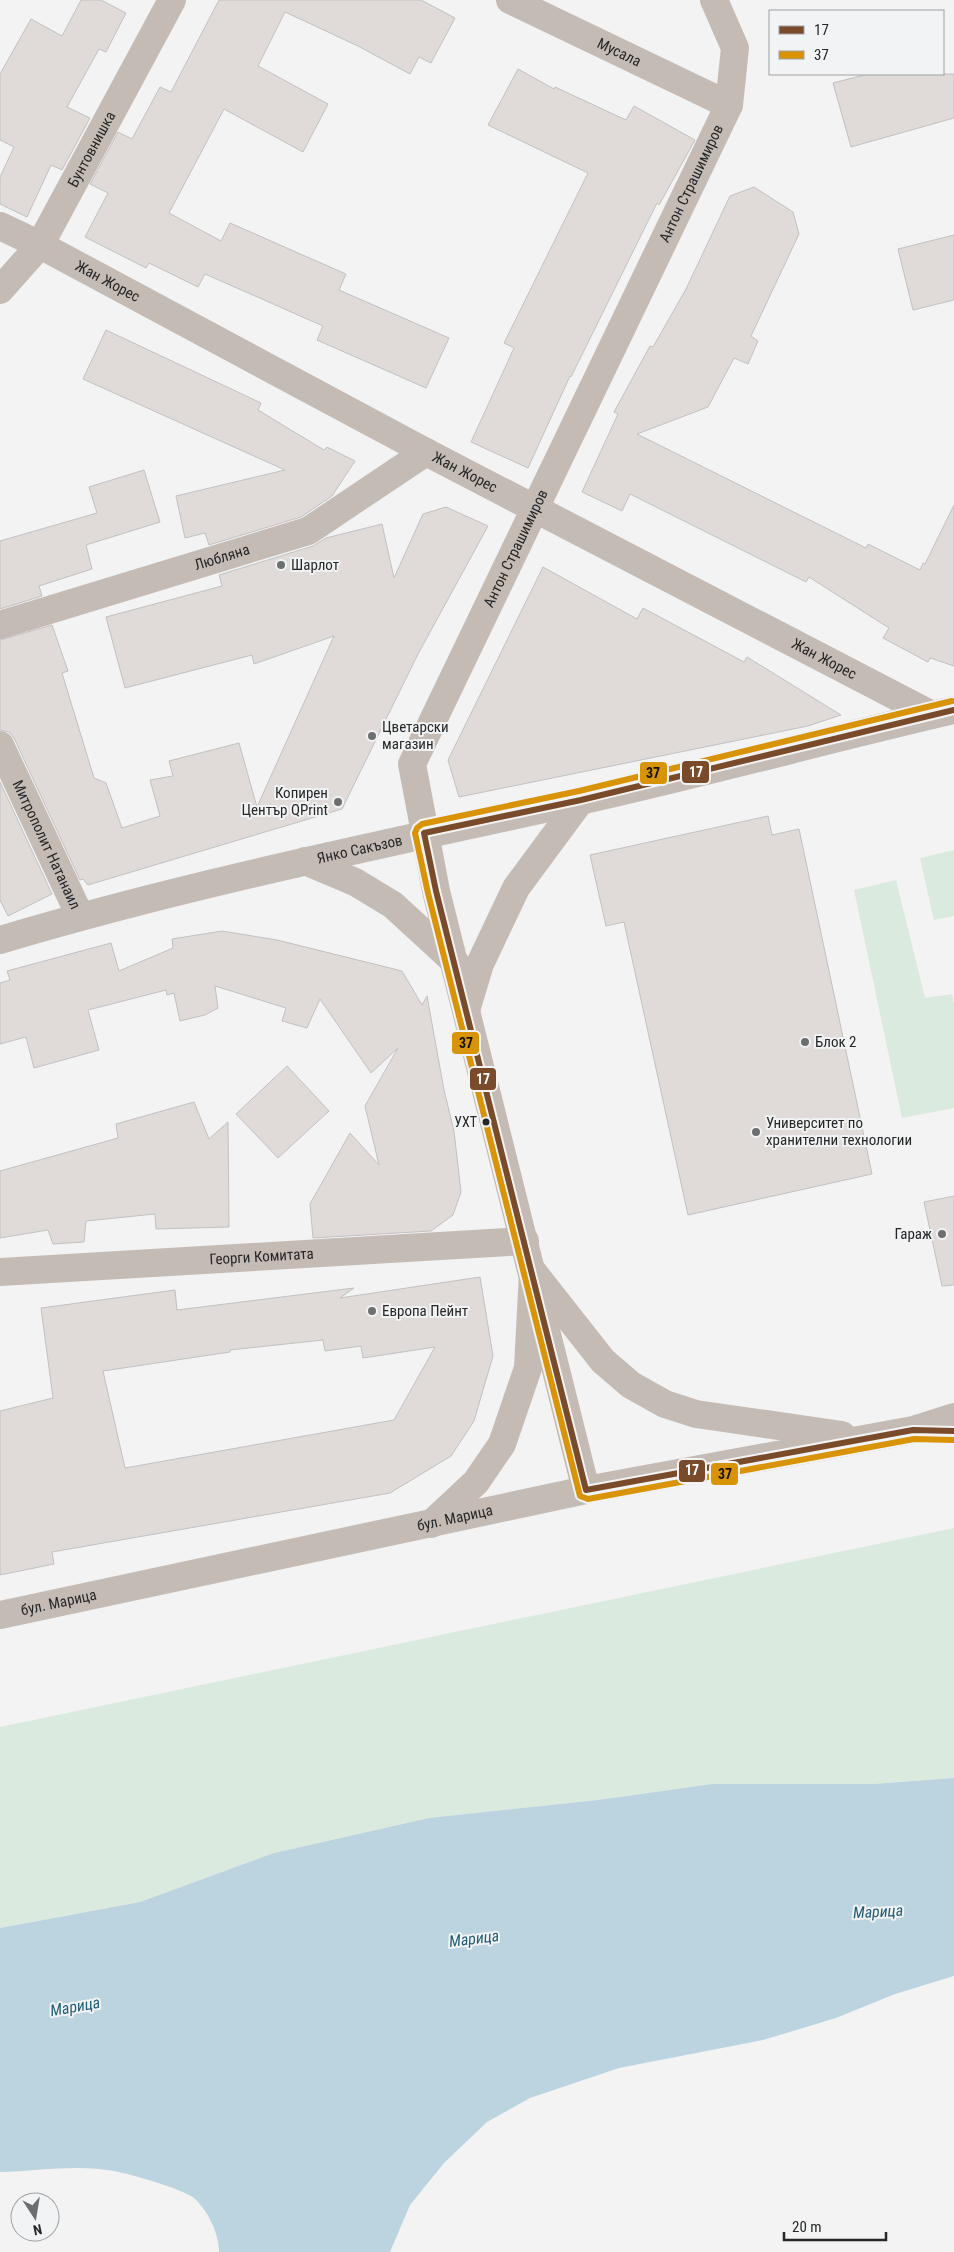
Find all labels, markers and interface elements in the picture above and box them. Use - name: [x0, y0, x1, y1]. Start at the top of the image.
- legend: [769, 10, 944, 75]
- text: 17: [814, 21, 829, 39]
- street label: Мусала: [594, 34, 644, 70]
- text: 37: [814, 46, 829, 64]
- street label: Бунтовнишка: [64, 108, 119, 190]
- street label: Антон Страшимиров: [655, 122, 727, 245]
- street label: Жан Жорес: [72, 257, 143, 306]
- street label: Жан Жорес: [429, 448, 500, 496]
- street label: Антон Страшимиров: [480, 487, 552, 610]
- street label: Любляна: [192, 540, 252, 574]
- place label: Шарлот: [291, 556, 339, 574]
- marker: Шарлот: [275, 559, 287, 571]
- street label: Жан Жорес: [789, 635, 860, 683]
- place label: Цветарски магазин: [382, 718, 449, 753]
- marker: Цветарски магазин: [366, 730, 378, 742]
- line badge: 17: [681, 760, 710, 784]
- line badge: 37: [639, 761, 668, 785]
- text: 17: [689, 764, 703, 780]
- text: 37: [646, 765, 660, 781]
- street label: Митрополит Натанаил: [9, 777, 85, 912]
- place label: Копирен Център QPrint: [241, 784, 328, 819]
- marker: Копирен Център QPrint: [332, 796, 344, 808]
- street label: Янко Сакъзов: [315, 831, 404, 868]
- line badge: 37: [451, 1031, 480, 1055]
- place label: Блок 2: [815, 1033, 856, 1051]
- text: 37: [459, 1035, 473, 1051]
- marker: Блок 2: [799, 1036, 811, 1048]
- line badge: 17: [469, 1067, 497, 1091]
- text: 17: [476, 1071, 490, 1087]
- place label: УХТ: [454, 1114, 477, 1130]
- place label: Университет по хранителни технологии: [766, 1114, 912, 1149]
- marker: УХТ: [481, 1117, 491, 1127]
- marker: Университет по хранителни технологии: [750, 1126, 762, 1138]
- place label: Гараж: [895, 1225, 932, 1243]
- marker: Гараж: [936, 1228, 948, 1240]
- street label: Георги Комитата: [209, 1244, 314, 1269]
- place label: Европа Пейнт: [382, 1302, 468, 1320]
- marker: Европа Пейнт: [366, 1305, 378, 1317]
- line badge: 17: [678, 1459, 706, 1483]
- text: 17: [685, 1462, 699, 1478]
- line badge: 37: [710, 1462, 739, 1486]
- text: 37: [718, 1466, 732, 1482]
- street label: бул. Марица: [415, 1501, 494, 1535]
- street label: бул. Марица: [19, 1586, 98, 1619]
- water label: Марица: [852, 1901, 904, 1922]
- water label: Марица: [448, 1926, 500, 1951]
- water label: Марица: [49, 1993, 102, 2020]
- north arrow: [10, 2192, 60, 2242]
- scale bar: [784, 2210, 886, 2242]
- text: 20 m: [792, 2218, 822, 2236]
- text: N: [32, 2221, 44, 2238]

